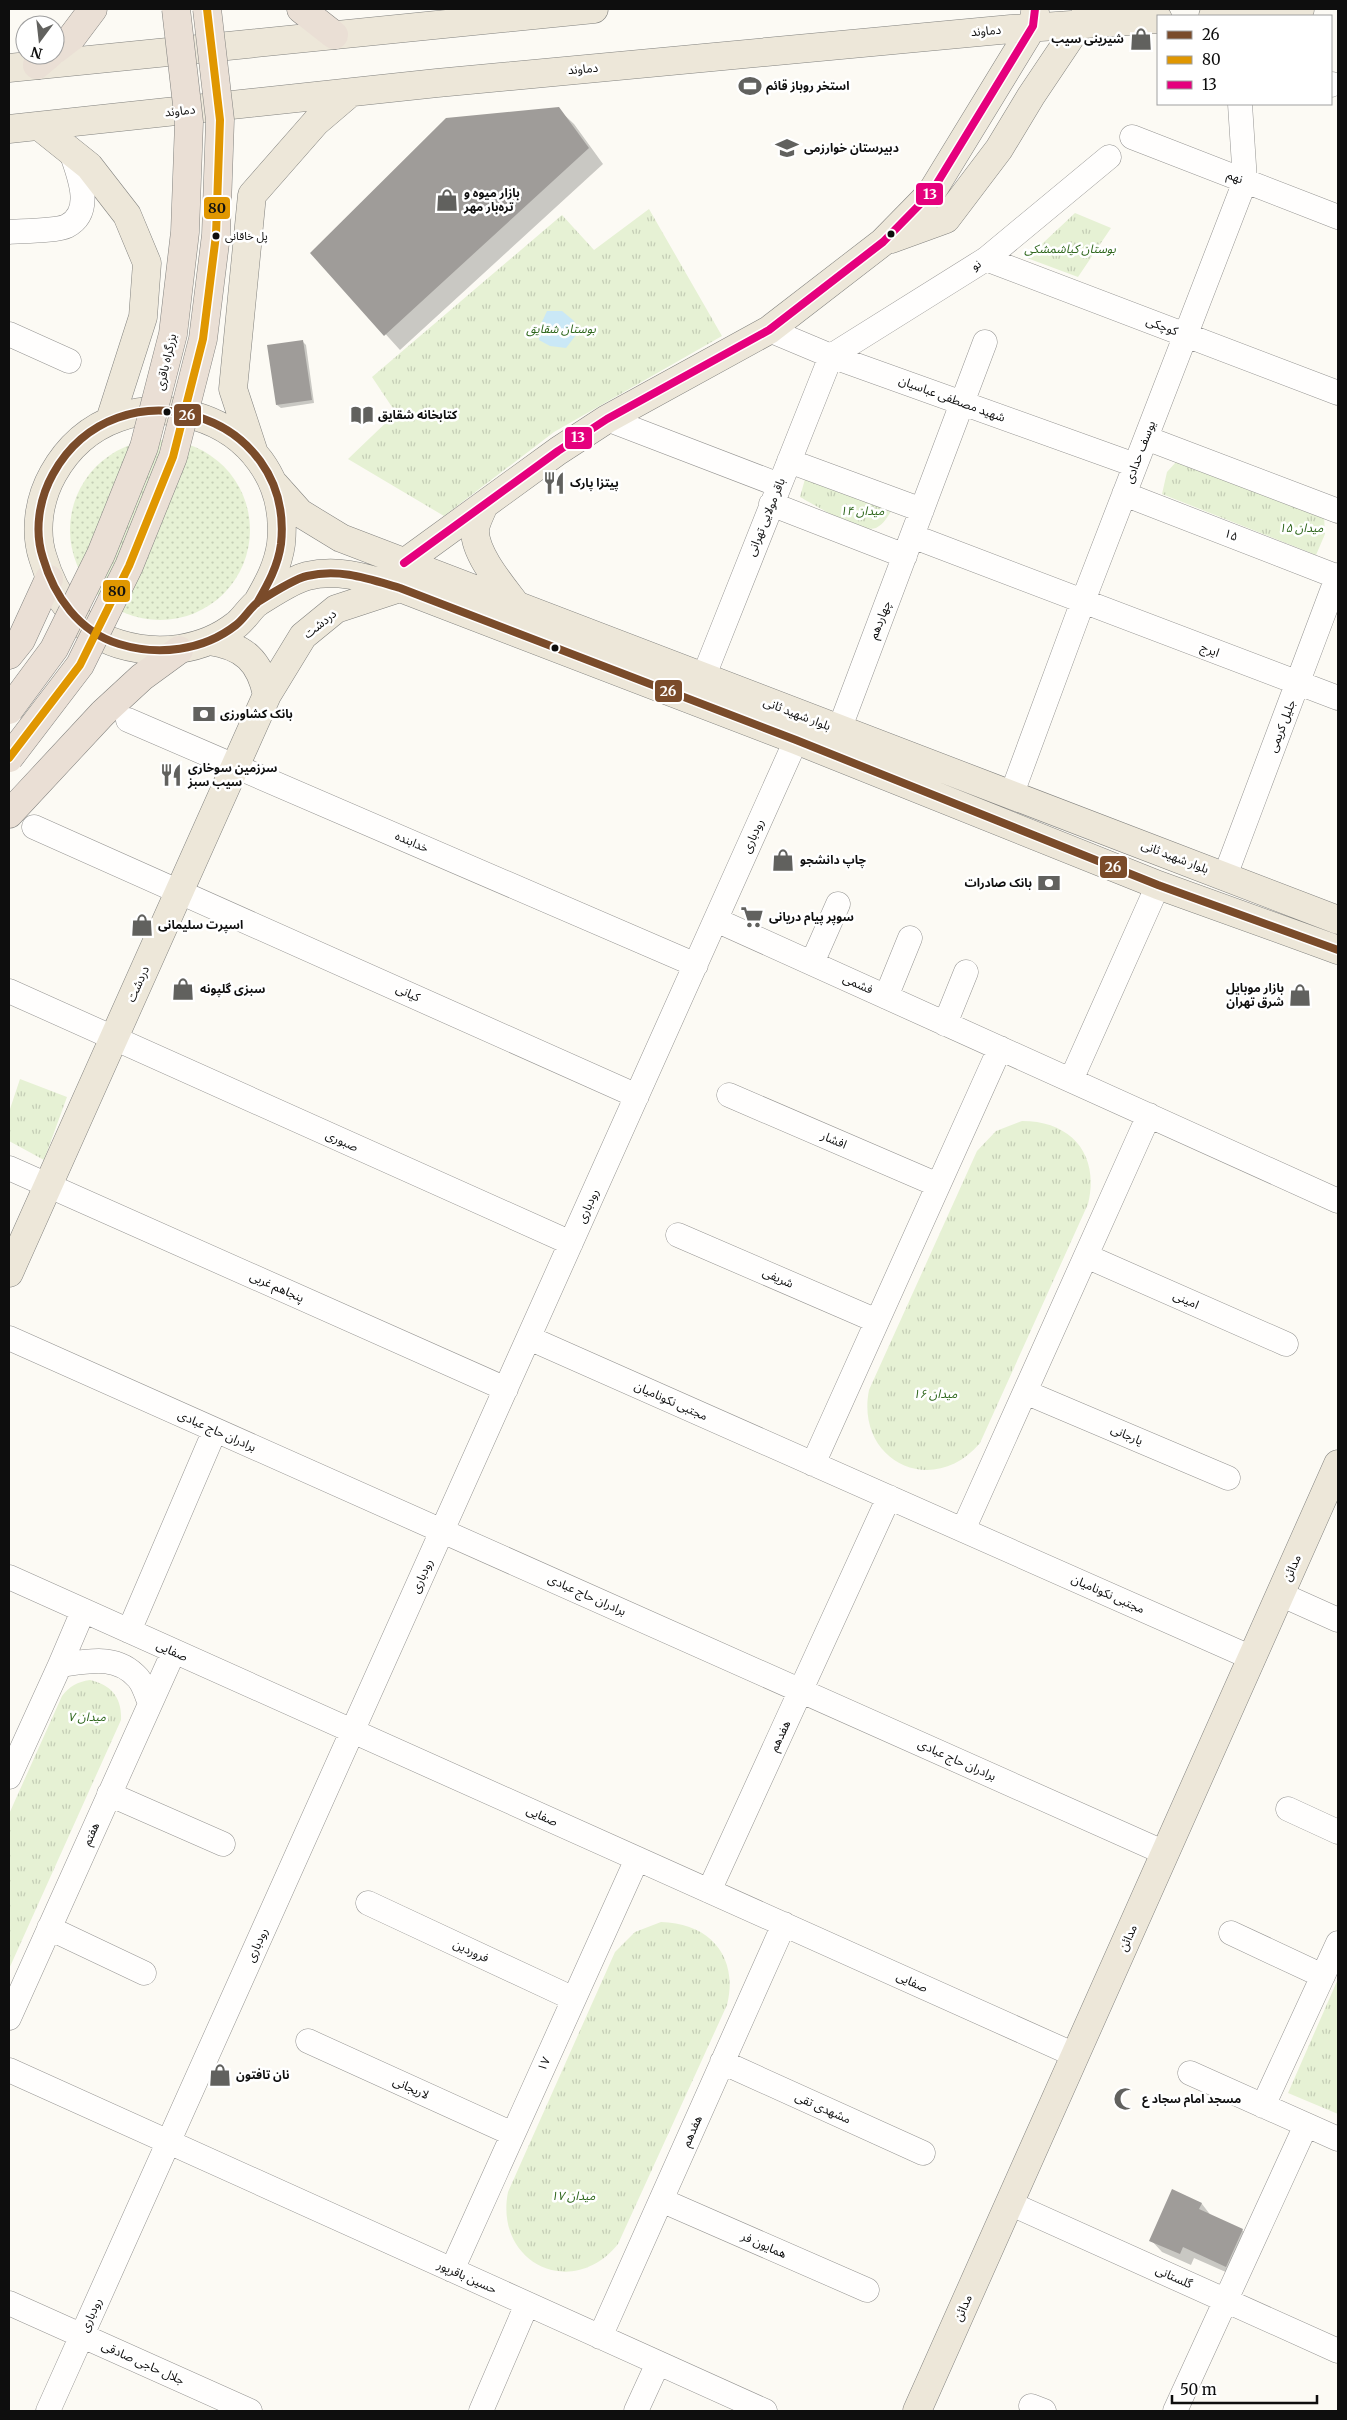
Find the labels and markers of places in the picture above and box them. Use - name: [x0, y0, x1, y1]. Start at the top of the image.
- shop icon: شیرینی سیب: [1128, 26, 1154, 52]
- place label: شیرینی سیب: [1051, 31, 1124, 46]
- sports icon: استخر روباز قائم: [737, 73, 763, 99]
- place label: استخر روباز قائم: [766, 78, 850, 95]
- school or university icon: دبیرستان خوارزمی: [774, 135, 800, 161]
- place label: دبیرستان خوارزمی: [804, 140, 899, 155]
- place label: بازار میوه و تره‌بار مهر: [463, 185, 520, 214]
- shop icon: بازار میوه و تره‌بار مهر: [434, 187, 460, 213]
- place label: پل خاقانی: [225, 229, 268, 244]
- unlabelled marker: [886, 229, 896, 239]
- marker: پل خاقانی: [211, 231, 221, 241]
- library icon: کتابخانه شقایق: [349, 402, 375, 428]
- unlabelled marker: [162, 407, 172, 417]
- place label: کتابخانه شقایق: [378, 407, 458, 422]
- restaurant icon: پیتزا پارک: [541, 470, 567, 496]
- place label: پیتزا پارک: [570, 475, 619, 492]
- unlabelled marker: [550, 643, 560, 653]
- bank icon: بانک کشاورزی: [191, 701, 217, 727]
- place label: بانک کشاورزی: [220, 706, 293, 721]
- place label: سرزمین سوخاری سیب سبز: [187, 760, 277, 789]
- restaurant icon: سرزمین سوخاری سیب سبز: [158, 762, 184, 788]
- shop icon: چاپ دانشجو: [770, 847, 796, 873]
- place label: چاپ دانشجو: [800, 852, 867, 869]
- bank icon: بانک صادرات: [1036, 870, 1062, 896]
- place label: بانک صادرات: [964, 875, 1032, 890]
- supermarket icon: سوپر پیام دریانی: [739, 904, 765, 930]
- place label: سوپر پیام دریانی: [769, 909, 854, 926]
- shop icon: اسپرت سلیمانی: [129, 912, 155, 938]
- place label: اسپرت سلیمانی: [158, 917, 243, 934]
- shop icon: سبزی گلپونه: [170, 976, 196, 1002]
- place label: بازار موبایل شرق تهران: [1226, 980, 1284, 1009]
- place label: سبزی گلپونه: [200, 981, 265, 998]
- shop icon: بازار موبایل شرق تهران: [1287, 982, 1313, 1008]
- shop icon: نان تافتون: [207, 2062, 233, 2088]
- place label: نان تافتون: [236, 2067, 290, 2082]
- mosque icon: مسجد امام سجاد ع: [1112, 2086, 1138, 2112]
- place label: مسجد امام سجاد ع: [1142, 2091, 1241, 2108]

